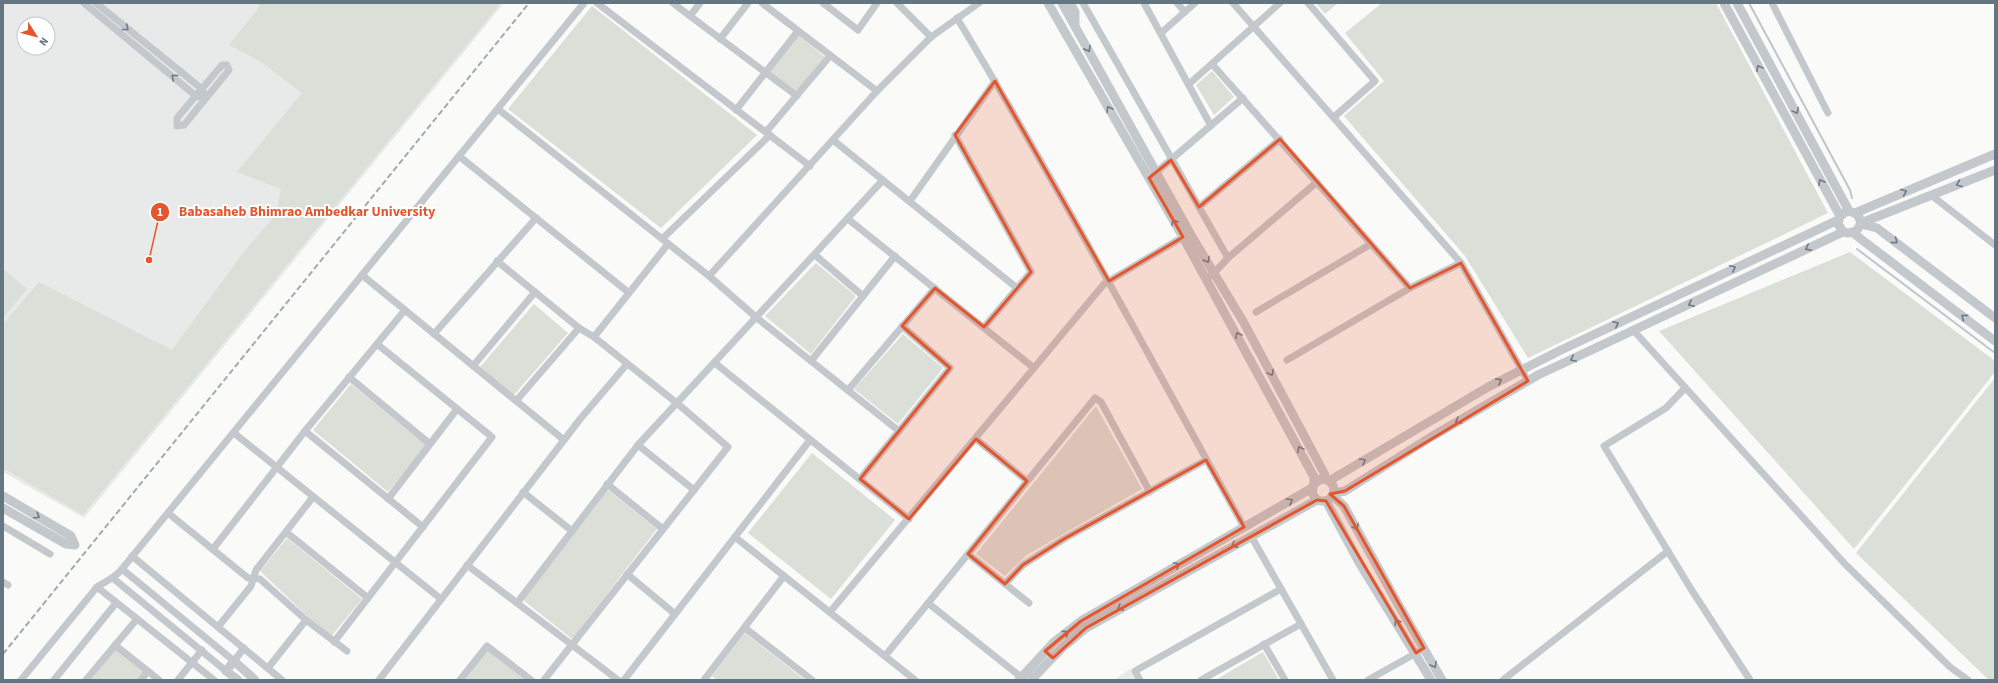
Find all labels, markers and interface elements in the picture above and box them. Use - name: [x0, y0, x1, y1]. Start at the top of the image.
- north arrow: [16, 16, 56, 56]
- one-way arrow: [122, 23, 129, 30]
- text: N: [35, 34, 52, 49]
- one-way arrow: [1084, 45, 1091, 52]
- one-way arrow: [1757, 65, 1764, 72]
- one-way arrow: [171, 75, 178, 82]
- one-way arrow: [1106, 106, 1113, 113]
- one-way arrow: [1791, 107, 1798, 114]
- one-way arrow: [1819, 179, 1826, 186]
- one-way arrow: [1955, 180, 1962, 188]
- one-way arrow: [1900, 189, 1908, 197]
- callout: Babasaheb Bhimrao Ambedkar University: [150, 199, 443, 225]
- text: Babasaheb Bhimrao Ambedkar University: [179, 202, 436, 222]
- text: 1: [157, 204, 163, 221]
- one-way arrow: [1171, 219, 1178, 226]
- one-way arrow: [1890, 237, 1897, 244]
- one-way arrow: [1805, 243, 1812, 251]
- one-way arrow: [1202, 256, 1209, 263]
- one-way arrow: [1729, 265, 1737, 273]
- one-way arrow: [1687, 299, 1695, 307]
- one-way arrow: [1961, 315, 1968, 322]
- one-way arrow: [1612, 321, 1619, 329]
- one-way arrow: [1235, 332, 1242, 339]
- one-way arrow: [1569, 354, 1577, 362]
- one-way arrow: [1266, 369, 1274, 376]
- one-way arrow: [1495, 378, 1503, 386]
- one-way arrow: [1455, 416, 1463, 424]
- one-way arrow: [1297, 446, 1304, 453]
- one-way arrow: [1359, 458, 1366, 466]
- one-way arrow: [1286, 498, 1293, 506]
- one-way arrow: [33, 511, 40, 518]
- one-way arrow: [1351, 523, 1358, 531]
- one-way arrow: [1231, 541, 1238, 548]
- one-way arrow: [1173, 563, 1180, 570]
- one-way arrow: [1117, 604, 1124, 611]
- one-way arrow: [1394, 619, 1401, 626]
- one-way arrow: [1062, 630, 1069, 637]
- one-way arrow: [1429, 661, 1436, 668]

